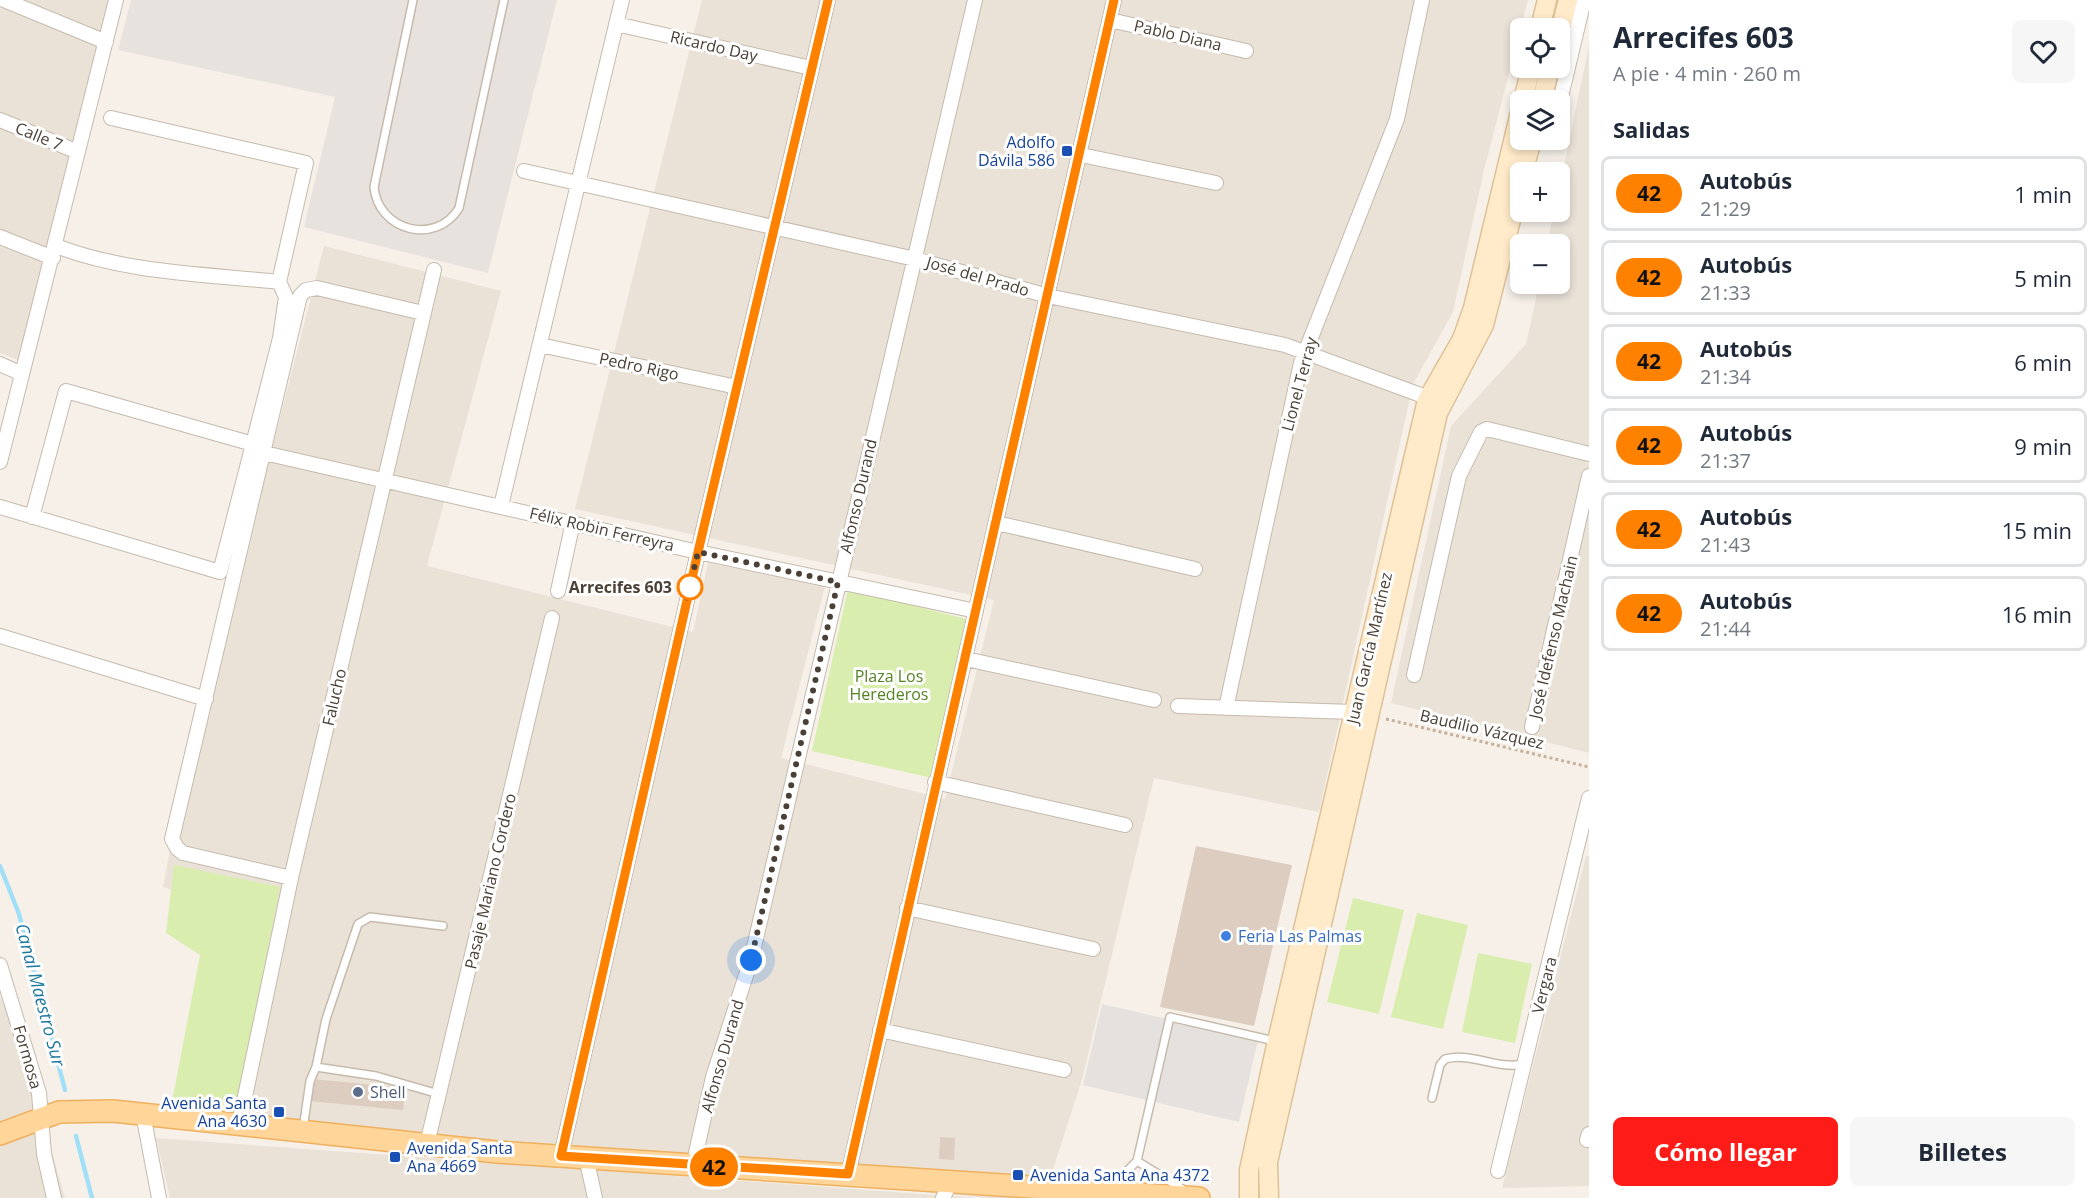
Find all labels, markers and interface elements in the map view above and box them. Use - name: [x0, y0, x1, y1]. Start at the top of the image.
- street label: Pablo Diana: [1132, 14, 1224, 56]
- map controls: [1510, 18, 1570, 294]
- button: locate: [1510, 18, 1570, 78]
- text: Arrecifes 603: [1613, 18, 1794, 56]
- button: heart: [2012, 20, 2075, 83]
- street label: Ricardo Day: [668, 25, 761, 67]
- text: A pie · 4 min · 260 m: [1613, 60, 1801, 87]
- button: layers: [1510, 90, 1570, 150]
- text: Salidas: [1613, 114, 1690, 144]
- street label: Calle 7: [12, 117, 66, 155]
- place label: Adolfo Dávila 586: [978, 131, 1055, 171]
- marker: Adolfo Dávila 586: [1060, 144, 1074, 158]
- button: +: [1510, 162, 1570, 222]
- text: Autobús: [1700, 165, 1792, 195]
- text: 42: [1637, 179, 1661, 207]
- text: 1 min: [2014, 179, 2072, 209]
- text: 21:29: [1700, 195, 1751, 222]
- button: −: [1510, 234, 1570, 294]
- text: Autobús: [1700, 249, 1792, 279]
- street label: José del Prado: [922, 250, 1032, 301]
- text: 42: [1637, 263, 1661, 291]
- text: 5 min: [2014, 263, 2072, 293]
- text: 21:33: [1700, 279, 1751, 306]
- street label: Lionel Terray: [1276, 333, 1322, 434]
- text: Autobús: [1700, 333, 1792, 363]
- street label: Pedro Rigo: [597, 347, 681, 385]
- text: 42: [1637, 347, 1661, 375]
- text: 6 min: [2014, 347, 2072, 377]
- text: 21:34: [1700, 363, 1751, 390]
- text: Autobús: [1700, 417, 1792, 447]
- text: 42: [1637, 431, 1661, 459]
- text: 9 min: [2014, 431, 2072, 461]
- street label: Alfonso Durand: [834, 437, 882, 555]
- text: 21:37: [1700, 447, 1751, 474]
- text: Autobús: [1700, 501, 1792, 531]
- street label: Félix Robin Ferreyra: [527, 502, 677, 556]
- text: 42: [1637, 515, 1661, 543]
- text: 15 min: [2002, 515, 2072, 545]
- text: 21:43: [1700, 531, 1751, 558]
- street label: José Idefenso Machain: [1523, 553, 1583, 723]
- street label: Juan García Martínez: [1340, 570, 1397, 728]
- marker: Arrecifes 603: [677, 574, 703, 600]
- place label: Arrecifes 603: [569, 576, 672, 598]
- text: Autobús: [1700, 585, 1792, 615]
- text: 42: [1637, 599, 1661, 627]
- text: 16 min: [2002, 599, 2072, 629]
- text: 21:44: [1700, 615, 1751, 642]
- park label: Plaza Los Herederos: [850, 665, 928, 705]
- street label: Falucho: [317, 666, 351, 728]
- street label: Baudilio Vázquez: [1418, 704, 1546, 754]
- street label: Pasaje Mariano Cordero: [459, 791, 521, 971]
- water label: Canal Maestro Sur: [10, 921, 72, 1070]
- place label: Feria Las Palmas: [1238, 925, 1362, 947]
- marker: Feria Las Palmas: [1219, 929, 1233, 943]
- your location: [736, 945, 766, 975]
- street label: Vergara: [1526, 954, 1562, 1016]
- street label: Alfonso Durand: [695, 997, 749, 1115]
- street label: Formosa: [8, 1023, 48, 1091]
- place label: Shell: [370, 1081, 406, 1103]
- marker: Shell: [351, 1085, 365, 1099]
- place label: Avenida Santa Ana 4630: [161, 1092, 267, 1132]
- marker: Avenida Santa Ana 4630: [272, 1105, 286, 1119]
- button: Cómo llegar: [1613, 1117, 1838, 1186]
- button: Billetes: [1850, 1117, 2075, 1186]
- place label: Avenida Santa Ana 4669: [407, 1137, 513, 1177]
- line badge: 42: [687, 1148, 741, 1186]
- marker: Avenida Santa Ana 4669: [388, 1150, 402, 1164]
- text: 42: [702, 1153, 726, 1181]
- place label: Avenida Santa Ana 4372: [1030, 1164, 1210, 1186]
- marker: Avenida Santa Ana 4372: [1011, 1168, 1025, 1182]

